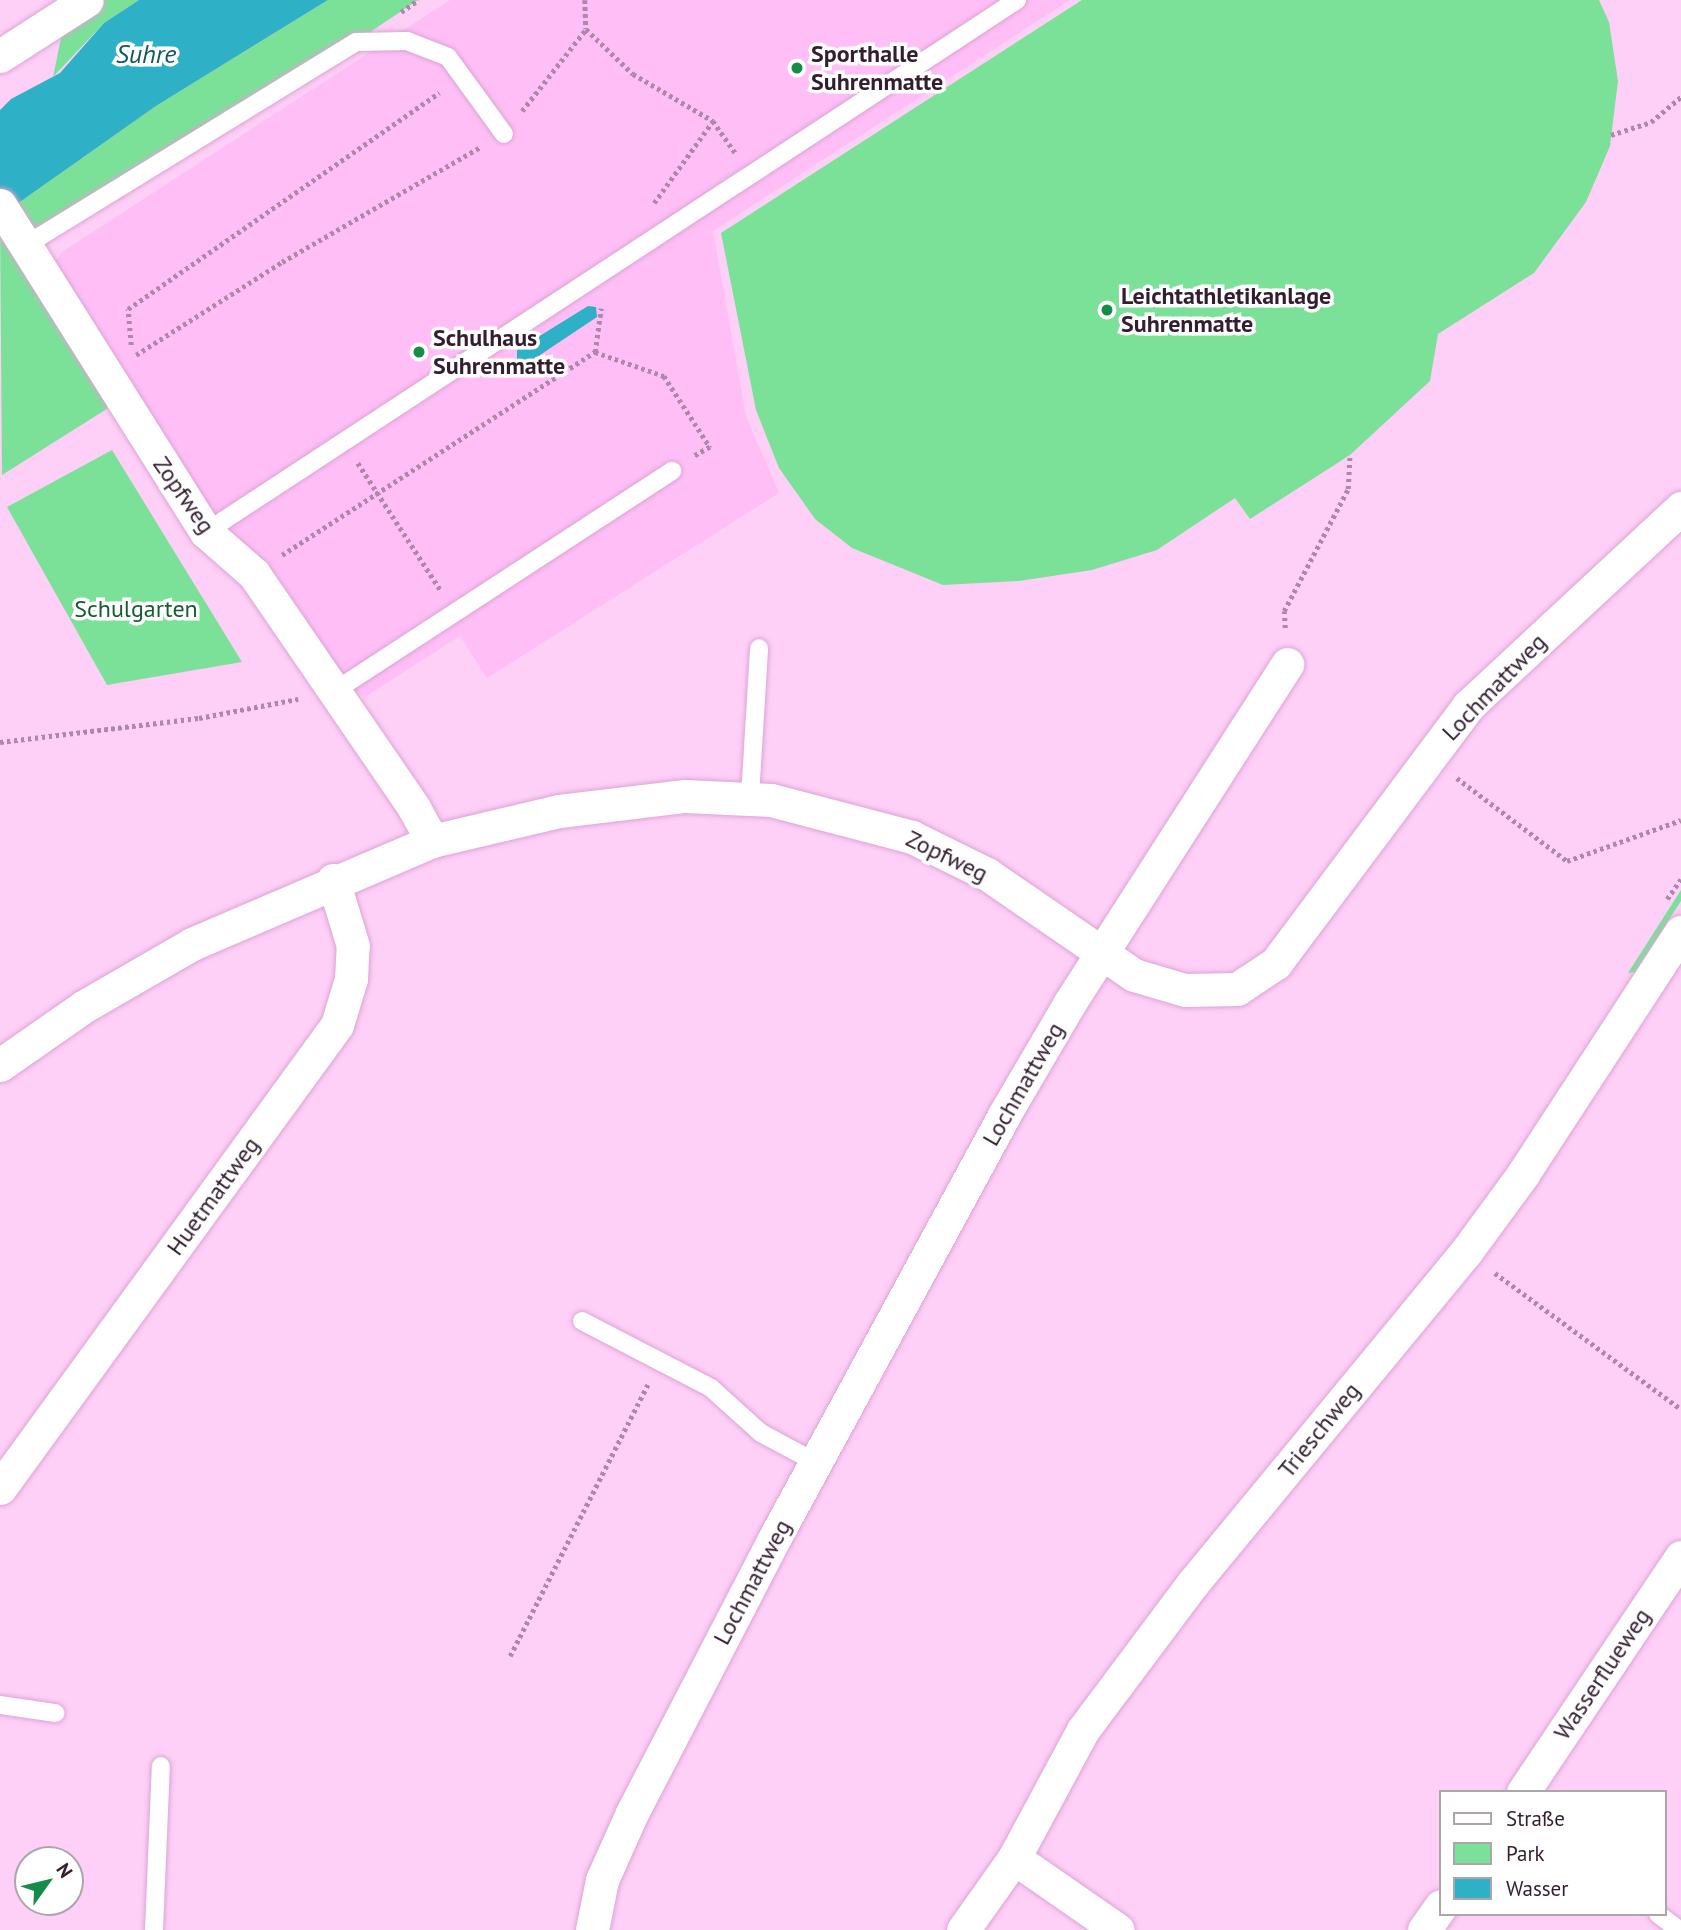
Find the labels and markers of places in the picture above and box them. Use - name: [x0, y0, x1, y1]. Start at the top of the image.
- place label: Sporthalle Suhrenmatte: [811, 40, 943, 96]
- marker: Sporthalle Suhrenmatte: [789, 60, 805, 76]
- place label: Leichtathletikanlage Suhrenmatte: [1121, 282, 1331, 338]
- marker: Leichtathletikanlage Suhrenmatte: [1099, 302, 1115, 318]
- place label: Schulhaus Suhrenmatte: [433, 324, 565, 380]
- marker: Schulhaus Suhrenmatte: [411, 344, 427, 360]

